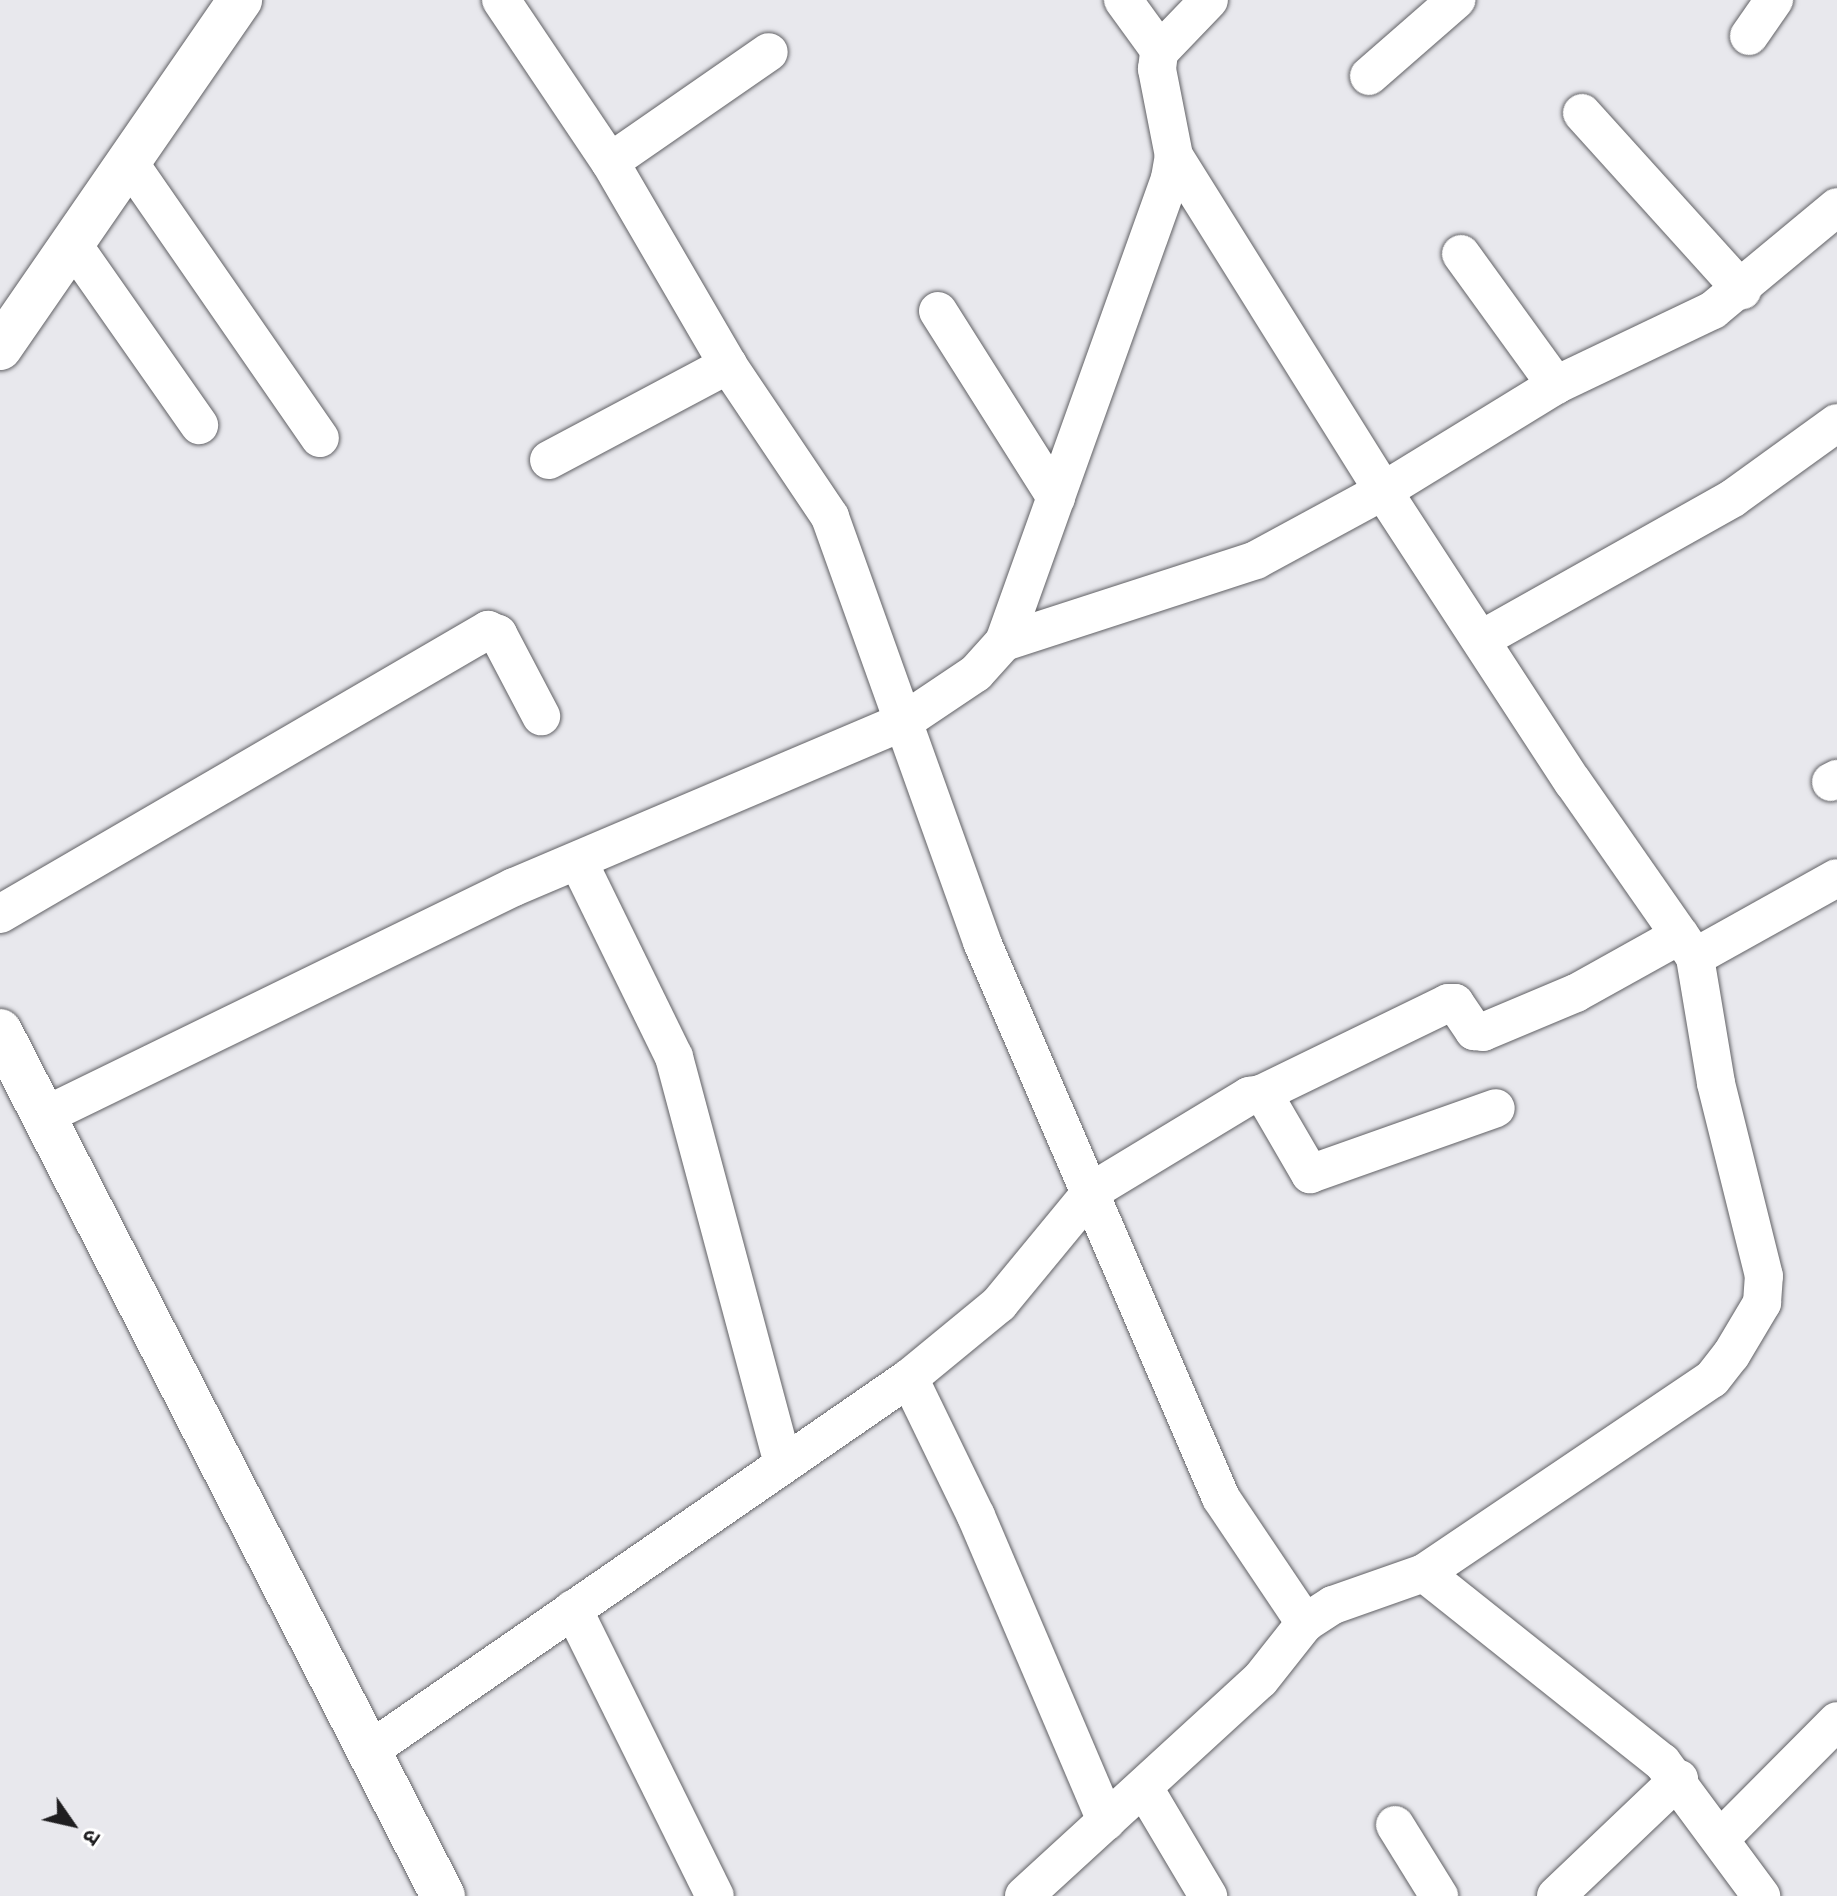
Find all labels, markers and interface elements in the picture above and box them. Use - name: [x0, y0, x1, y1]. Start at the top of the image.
- north arrow: [32, 1784, 112, 1864]
- text: उ: [78, 1825, 107, 1851]

